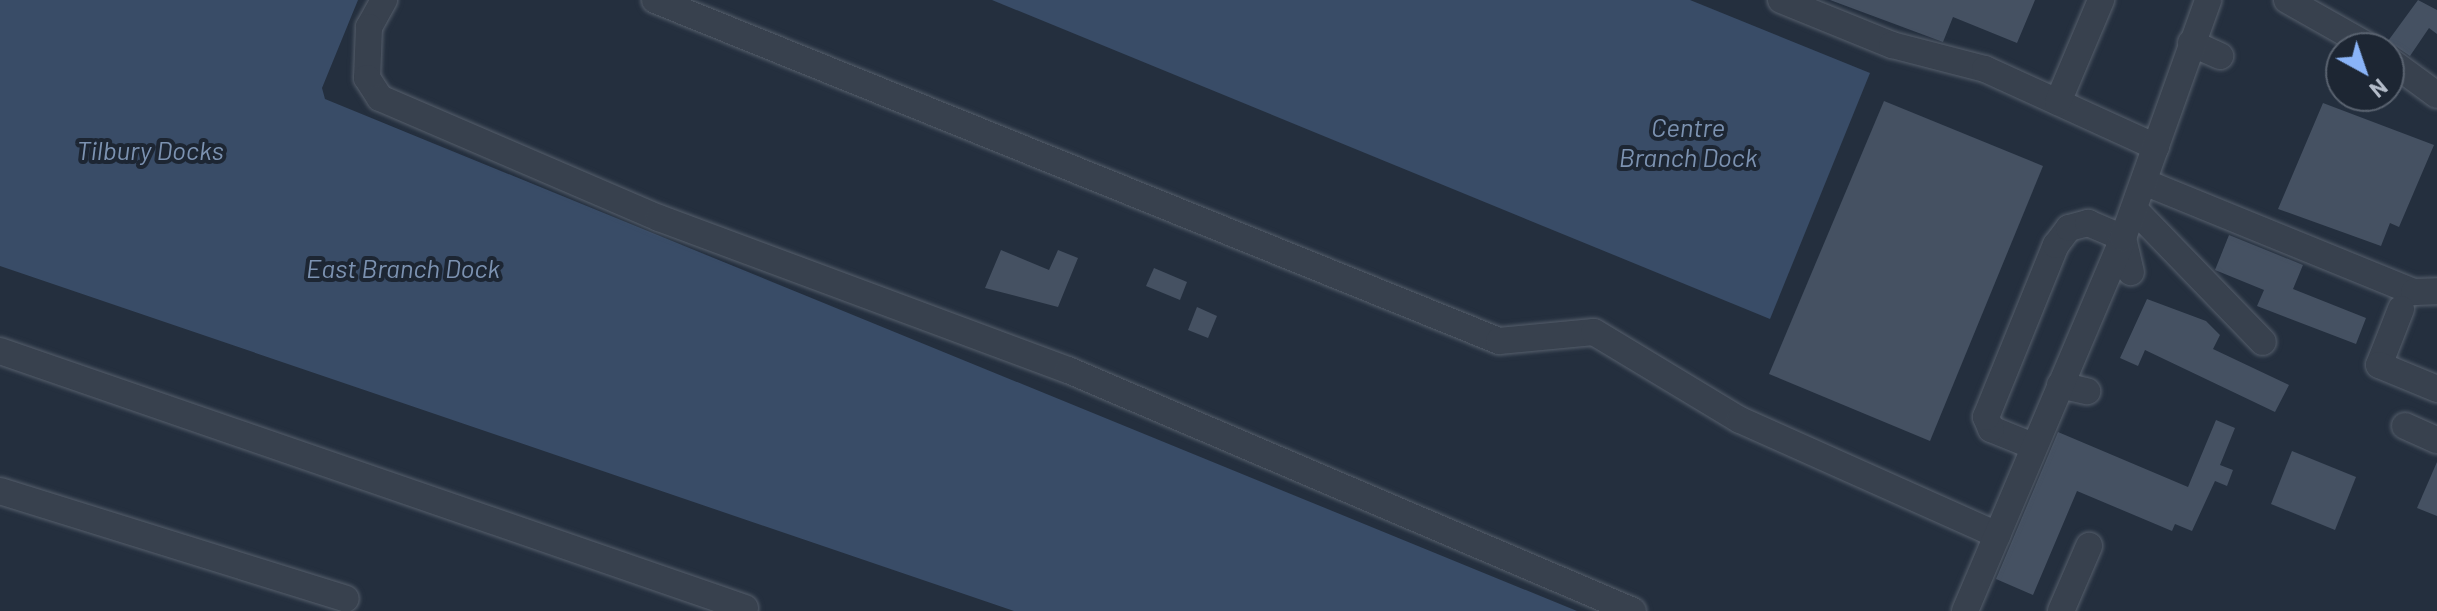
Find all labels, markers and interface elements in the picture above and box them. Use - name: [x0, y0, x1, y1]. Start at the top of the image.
- north arrow: [2325, 32, 2405, 112]
- text: N: [2365, 74, 2393, 104]
- water label: Centre Branch Dock: [1619, 111, 1757, 172]
- water label: Tilbury Docks: [76, 134, 224, 166]
- water label: East Branch Dock: [306, 252, 500, 284]

